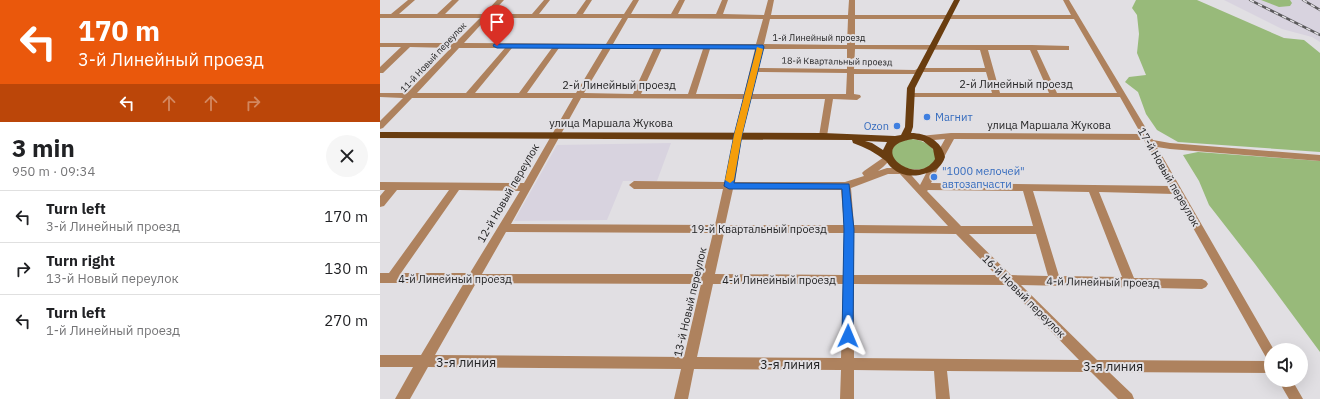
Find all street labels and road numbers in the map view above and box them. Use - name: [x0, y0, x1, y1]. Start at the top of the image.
- street label: 11-й Новый переулок: [398, 20, 468, 94]
- street label: 1-й Линейный проезд: [773, 32, 866, 43]
- street label: 18-й Квартальный проезд: [781, 55, 893, 67]
- street label: 2-й Линейный проезд: [959, 77, 1073, 91]
- street label: 2-й Линейный проезд: [562, 78, 676, 92]
- street label: улица Маршала Жукова: [549, 116, 673, 130]
- street label: улица Маршала Жукова: [987, 118, 1111, 132]
- street label: 17-й Новый переулок: [1135, 125, 1203, 229]
- street label: 12-й Новый переулок: [474, 141, 542, 245]
- street label: 19-й Квартальный проезд: [691, 222, 827, 236]
- street label: 13-й Новый переулок: [671, 246, 709, 358]
- street label: 16-й Новый переулок: [979, 251, 1069, 341]
- street label: 4-й Линейный проезд: [398, 272, 512, 286]
- street label: 4-й Линейный проезд: [722, 273, 836, 287]
- street label: 4-й Линейный проезд: [1046, 274, 1160, 290]
- street label: 3-я линия: [436, 354, 496, 371]
- street label: 3-я линия: [760, 356, 820, 373]
- street label: 3-я линия: [1083, 358, 1143, 375]

